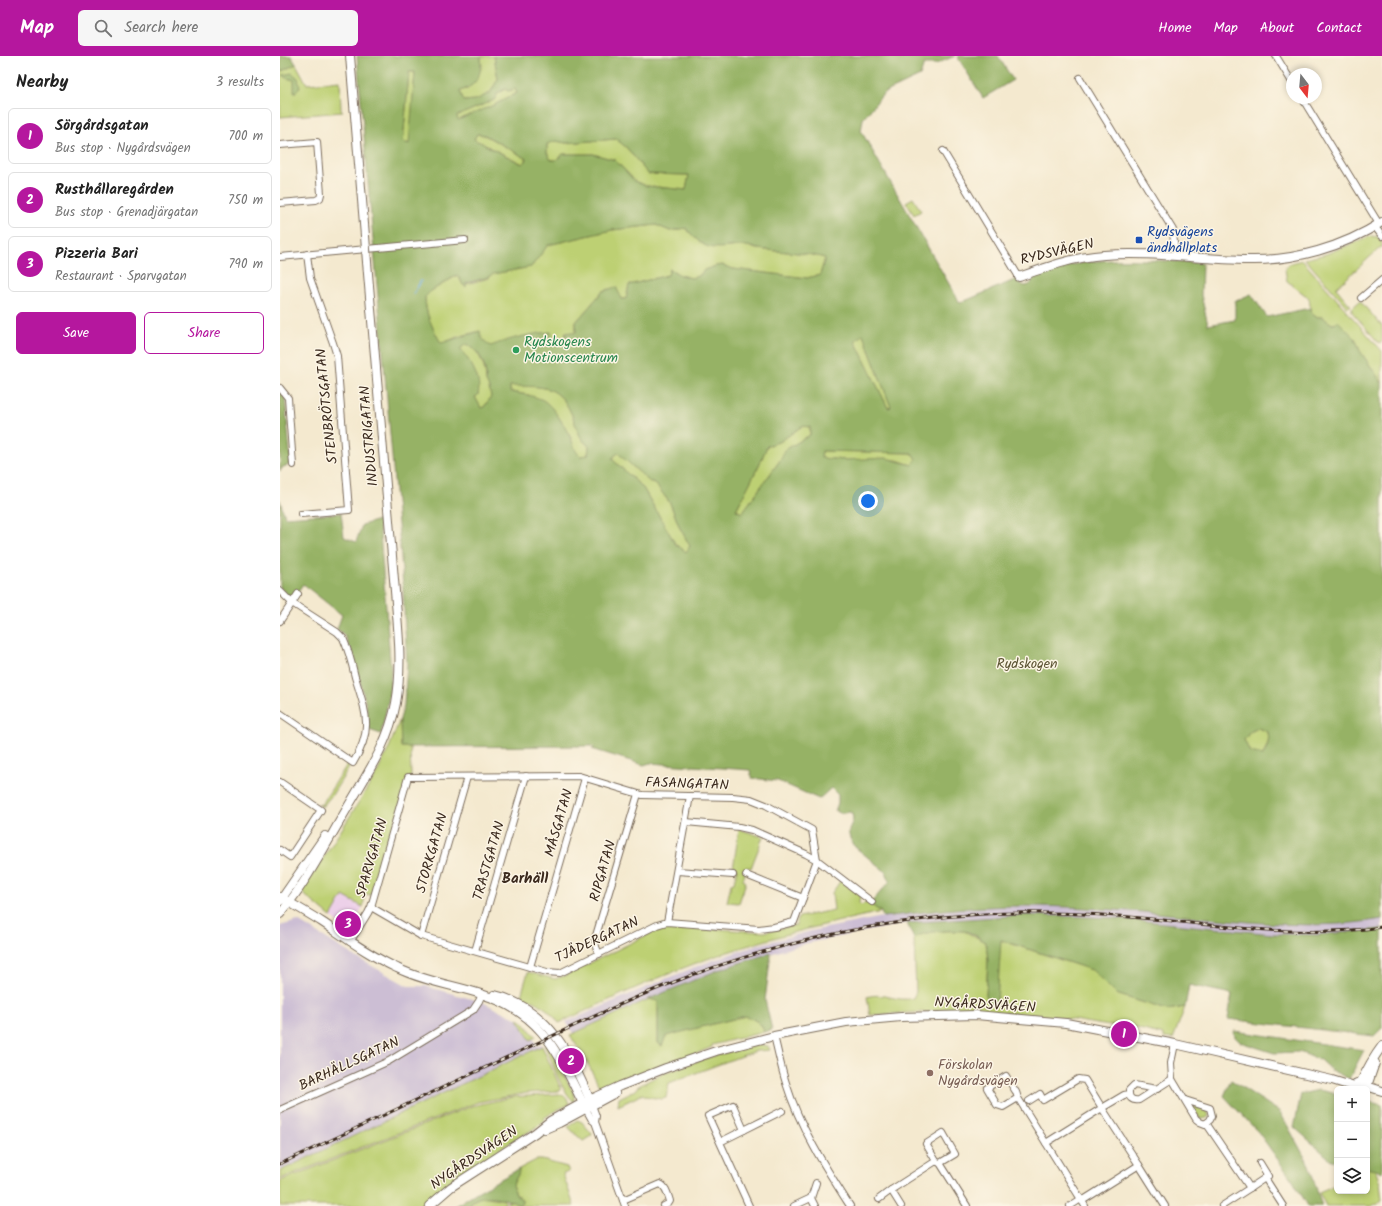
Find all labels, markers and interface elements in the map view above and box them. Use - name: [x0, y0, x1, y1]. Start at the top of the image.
- search box: [78, 10, 358, 46]
- text: Map: [20, 13, 54, 43]
- text: Search here: [124, 16, 198, 40]
- icon: search: [92, 17, 114, 39]
- text: Home: [1158, 17, 1192, 39]
- text: Map: [1214, 17, 1238, 39]
- text: About: [1260, 17, 1294, 39]
- text: Contact: [1316, 17, 1362, 39]
- north arrow: [1286, 68, 1322, 104]
- text: Nearby: [16, 69, 68, 96]
- text: 3 results: [216, 72, 264, 93]
- text: Sörgårdsgatan: [55, 114, 149, 138]
- text: 1: [28, 126, 32, 147]
- text: 700 m: [228, 126, 263, 147]
- text: Bus stop · Nygårdsvägen: [55, 138, 191, 159]
- text: Rusthållaregården: [55, 178, 174, 202]
- text: 2: [26, 190, 34, 211]
- text: 750 m: [228, 190, 263, 211]
- text: Bus stop · Grenadjärgatan: [55, 202, 198, 223]
- place label: Rydsvägens ändhållplats: [1147, 221, 1217, 259]
- street label: RYDSVÄGEN: [1018, 233, 1096, 271]
- marker: Rydsvägens ändhållplats: [1134, 235, 1144, 245]
- text: Pizzeria Bari: [55, 242, 138, 266]
- text: 3: [26, 254, 34, 275]
- text: 790 m: [229, 254, 263, 275]
- text: Restaurant · Sparvgatan: [55, 266, 187, 287]
- button: Save: [16, 312, 136, 354]
- button: Share: [144, 312, 264, 354]
- place label: Rydskogens Motionscentrum: [524, 331, 618, 369]
- marker: Rydskogens Motionscentrum: [511, 345, 521, 355]
- street label: STENBRÖTSGATAN: [310, 347, 344, 465]
- street label: INDUSTRIGATAN: [354, 384, 384, 487]
- your location: [858, 491, 878, 511]
- park label: Rydskogen: [996, 653, 1058, 675]
- street label: FASANGATAN: [645, 772, 730, 796]
- street label: MÅSGATAN: [539, 786, 579, 859]
- street label: STORKGATAN: [410, 810, 454, 896]
- street label: SPARVGATAN: [350, 815, 394, 900]
- street label: TRASTGATAN: [467, 818, 511, 903]
- street label: RIPGATAN: [584, 837, 622, 904]
- district label: Barhäll: [502, 867, 548, 891]
- pin: 3: [335, 909, 361, 939]
- street label: TJÄDERGATAN: [551, 911, 643, 969]
- street label: NYGÅRDSVÄGEN: [934, 991, 1037, 1019]
- pin: 1: [1111, 1019, 1137, 1049]
- street label: BARHÄLLSGATAN: [295, 1031, 403, 1097]
- pin: 2: [558, 1046, 584, 1076]
- place label: Förskolan Nygårdsvägen: [938, 1054, 1018, 1092]
- marker: Förskolan Nygårdsvägen: [925, 1068, 935, 1078]
- map controls: [1334, 1086, 1370, 1194]
- button: +: [1334, 1086, 1370, 1122]
- street label: NYGÅRDSVÄGEN: [426, 1120, 523, 1195]
- button: −: [1334, 1122, 1370, 1158]
- button: layers: [1334, 1158, 1370, 1194]

